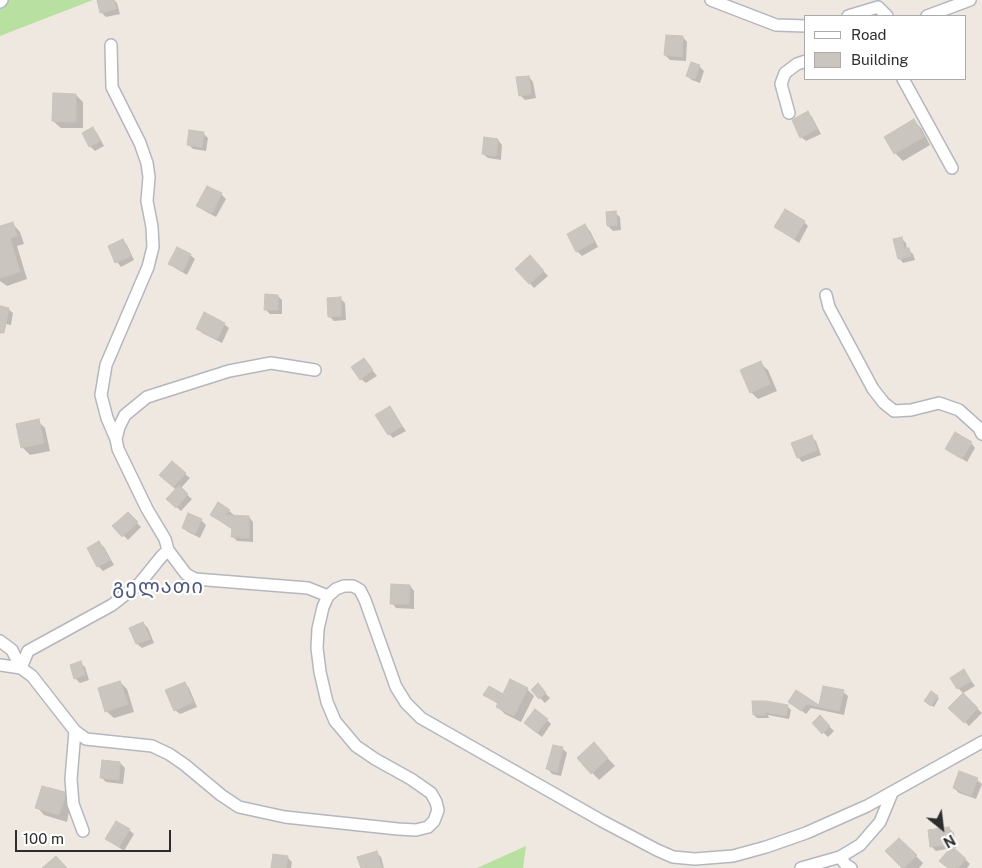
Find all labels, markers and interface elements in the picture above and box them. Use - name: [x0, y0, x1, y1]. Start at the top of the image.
- legend: [804, 15, 967, 80]
- text: Road: [851, 26, 887, 43]
- text: Building: [851, 51, 909, 68]
- district label: გელათი: [111, 575, 205, 599]
- north arrow: [917, 803, 967, 853]
- scale bar: [18, 820, 174, 852]
- text: 100 m: [23, 830, 64, 847]
- text: N: [941, 831, 958, 851]

